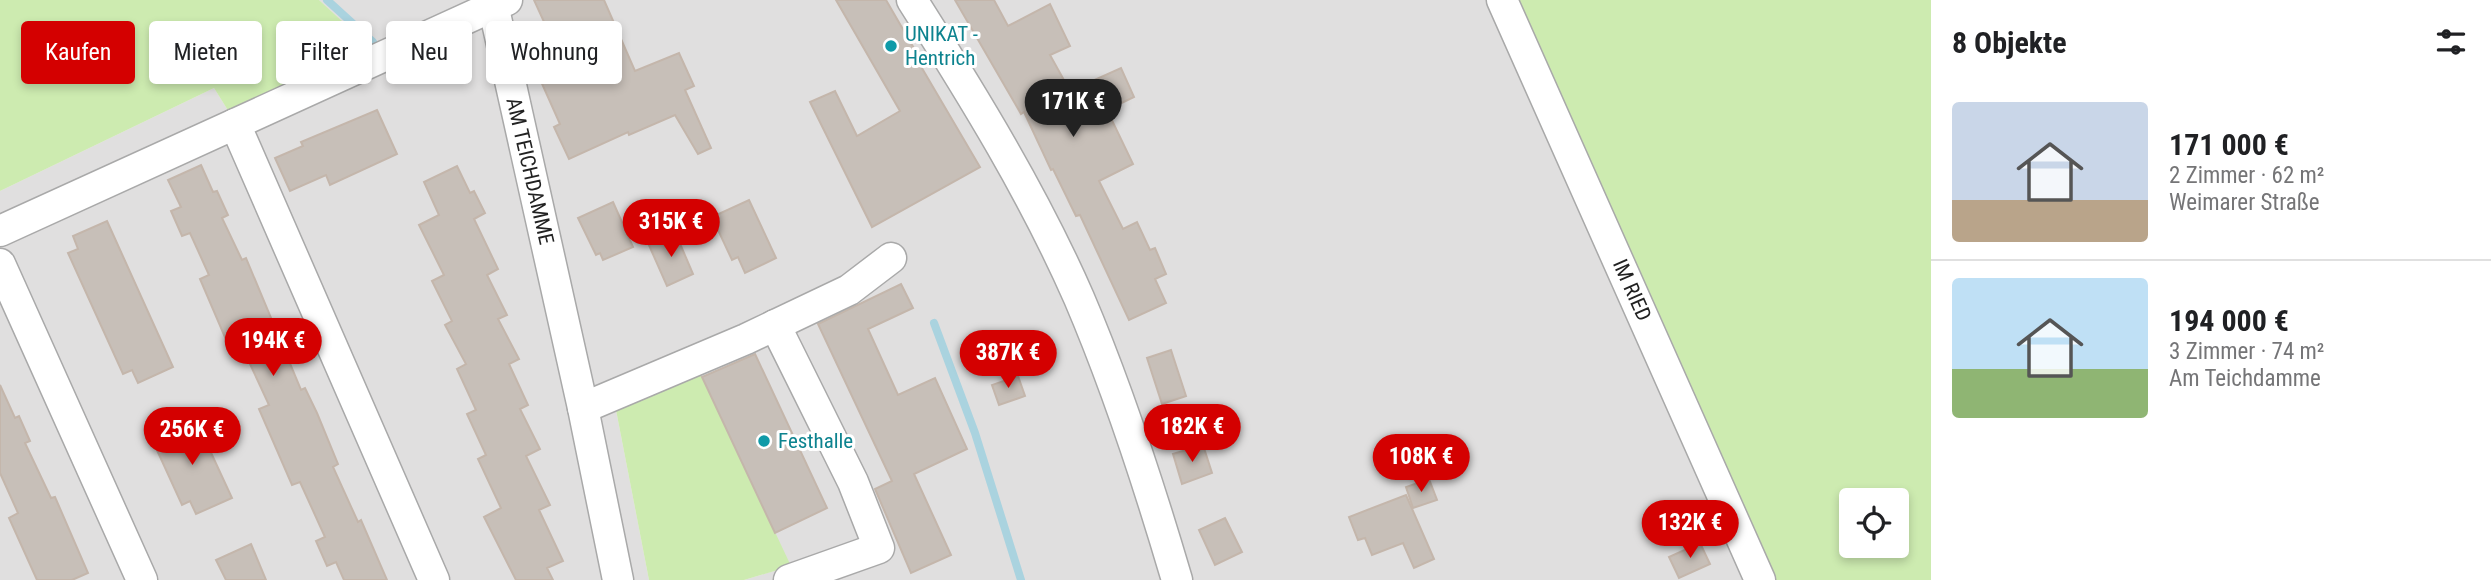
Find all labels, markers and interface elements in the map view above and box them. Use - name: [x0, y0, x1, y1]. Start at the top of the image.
- chip: Kaufen: [21, 21, 135, 84]
- chip: Mieten: [149, 21, 262, 84]
- chip: Filter: [276, 21, 372, 84]
- chip: Neu: [386, 21, 472, 84]
- chip: Wohnung: [486, 21, 622, 84]
- place label: UNIKAT - Hentrich: [905, 22, 978, 70]
- icon: filters: [2432, 23, 2470, 61]
- text: 8 Objekte: [1952, 25, 2067, 60]
- marker: UNIKAT - Hentrich: [883, 38, 899, 54]
- pin: 171K €: [1016, 80, 1130, 139]
- text: 171K €: [1041, 88, 1105, 115]
- street label: AM TEICHDAMME: [501, 95, 559, 247]
- text: 171 000 €: [2169, 127, 2289, 162]
- icon: home: [2008, 130, 2092, 214]
- text: 2 Zimmer · 62 m²: [2169, 162, 2324, 189]
- text: Weimarer Straße: [2169, 189, 2320, 216]
- pin: 315K €: [614, 200, 728, 259]
- text: 315K €: [639, 208, 703, 235]
- street label: IM RIED: [1608, 256, 1656, 324]
- text: 194 000 €: [2169, 303, 2289, 338]
- icon: home: [2008, 306, 2092, 390]
- pin: 194K €: [216, 318, 330, 378]
- text: 194K €: [241, 327, 305, 354]
- pin: 387K €: [951, 330, 1065, 390]
- text: 3 Zimmer · 74 m²: [2169, 338, 2324, 365]
- text: 387K €: [976, 339, 1040, 366]
- text: Am Teichdamme: [2169, 365, 2321, 392]
- pin: 182K €: [1135, 405, 1249, 464]
- pin: 256K €: [135, 407, 249, 467]
- text: 182K €: [1160, 413, 1224, 440]
- text: 256K €: [160, 416, 224, 443]
- place label: Festhalle: [778, 429, 853, 453]
- marker: Festhalle: [756, 433, 772, 449]
- pin: 108K €: [1364, 434, 1478, 494]
- text: 108K €: [1389, 443, 1453, 470]
- map controls: [1839, 488, 1909, 558]
- button: locate: [1839, 488, 1909, 558]
- pin: 132K €: [1633, 500, 1747, 560]
- text: 132K €: [1658, 509, 1722, 536]

